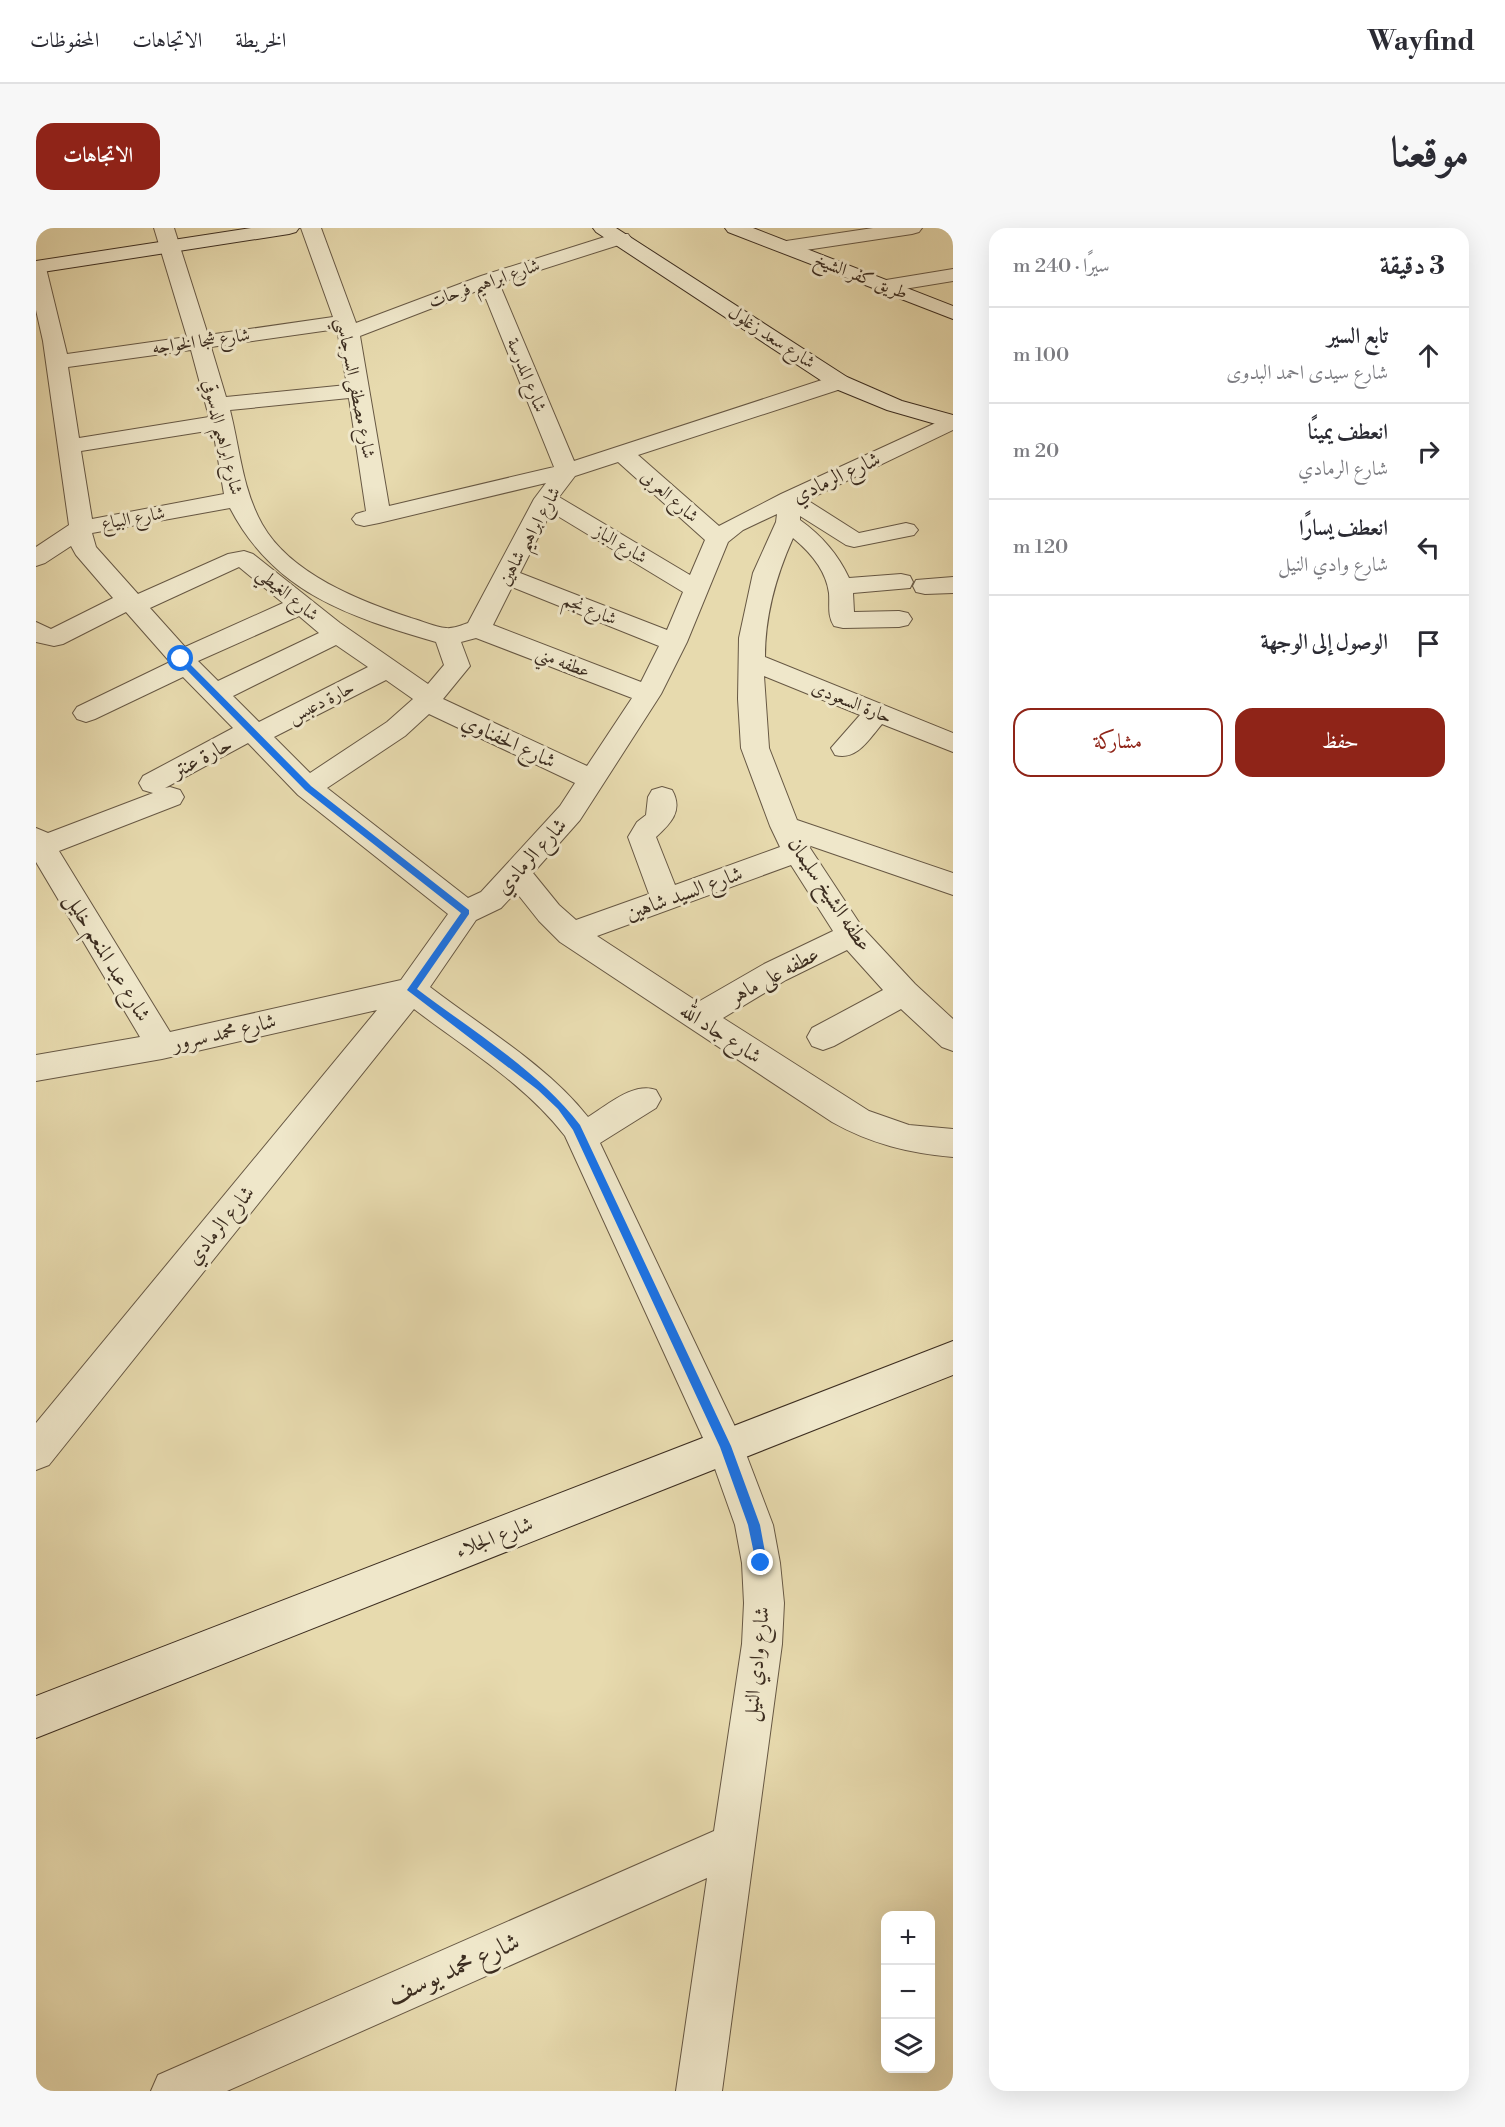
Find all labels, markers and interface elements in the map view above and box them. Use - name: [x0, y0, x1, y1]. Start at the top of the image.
- text: Wayfind: [1368, 24, 1475, 59]
- text: المحفوظات: [30, 28, 99, 54]
- text: الاتجاهات: [132, 28, 202, 54]
- text: الخريطة: [235, 28, 286, 54]
- button: الاتجاهات: [36, 123, 160, 190]
- text: موقعنا: [1391, 127, 1469, 180]
- street label: طريق كفر الشيخ: [809, 248, 911, 309]
- text: 3 دقيقة: [1380, 250, 1445, 282]
- street label: شارع ابراهيم فرحات: [425, 254, 545, 319]
- text: سيرًا · 240 m: [1013, 254, 1110, 279]
- street label: شارع سعد زغلول: [722, 301, 820, 377]
- street label: شارع مصطفى السرجاسي: [326, 316, 380, 461]
- street label: شارع شجا الخواجه: [151, 323, 252, 363]
- text: تابع السير: [1327, 323, 1388, 350]
- street label: شارع المدرسة: [498, 335, 552, 417]
- icon: ahead: [1412, 339, 1445, 372]
- text: 100 m: [1013, 343, 1069, 368]
- text: شارع سيدى احمد البدوى: [1226, 361, 1388, 386]
- street label: شارع ابراهيم الدسوقي: [191, 377, 248, 498]
- text: انعطف يمينًا: [1308, 419, 1388, 446]
- icon: right: [1412, 435, 1445, 468]
- text: 20 m: [1013, 439, 1059, 464]
- street label: شارع الرمادي: [788, 446, 886, 513]
- text: شارع الرمادي: [1298, 457, 1388, 482]
- street label: شارع العربى: [634, 465, 703, 530]
- street label: شارع ابراهيم شاهين: [493, 483, 571, 593]
- street label: شارع البياع: [99, 502, 167, 538]
- text: انعطف يسارًا: [1299, 515, 1388, 542]
- street label: شارع الباز: [587, 519, 651, 572]
- icon: left: [1412, 531, 1445, 564]
- text: 120 m: [1013, 535, 1068, 560]
- text: شارع وادي النيل: [1278, 553, 1388, 578]
- street label: شارع الغيطي: [249, 562, 323, 630]
- street label: شارع نجم: [558, 588, 620, 635]
- icon: arrive: [1412, 627, 1445, 660]
- text: الوصول إلى الوجهة: [1260, 629, 1388, 656]
- street label: عطفه مني: [531, 642, 593, 688]
- route start: [167, 645, 193, 671]
- street label: حارة دعبس: [284, 676, 358, 729]
- street label: حارة السعودى: [808, 676, 895, 729]
- button: مشاركة: [1013, 708, 1223, 777]
- button: حفظ: [1235, 708, 1445, 777]
- street label: شارع الحفناوي: [456, 709, 560, 779]
- street label: حارة عنتر: [166, 731, 237, 785]
- street label: شارع الرمادي: [490, 813, 576, 903]
- street label: عطفه الشيخ سليمان: [777, 832, 877, 960]
- street label: شارع السيد شاهين: [622, 861, 748, 931]
- street label: شارع عبد المنعم خليل: [53, 888, 156, 1030]
- street label: عطفه على ماهر: [723, 941, 825, 1013]
- street label: شارع جاد الله: [673, 994, 769, 1073]
- street label: شارع محمد سرور: [168, 1008, 280, 1062]
- street label: شارع الرمادي: [181, 1181, 264, 1273]
- street label: شارع الجلاء: [452, 1511, 538, 1568]
- route end: [747, 1549, 773, 1575]
- street label: شارع وادي النيل: [738, 1605, 780, 1723]
- map controls: [881, 1911, 935, 2073]
- button: +: [881, 1911, 935, 1965]
- street label: شارع محمد يوسف: [382, 1925, 527, 2017]
- button: −: [881, 1965, 935, 2019]
- button: layers: [881, 2019, 935, 2073]

